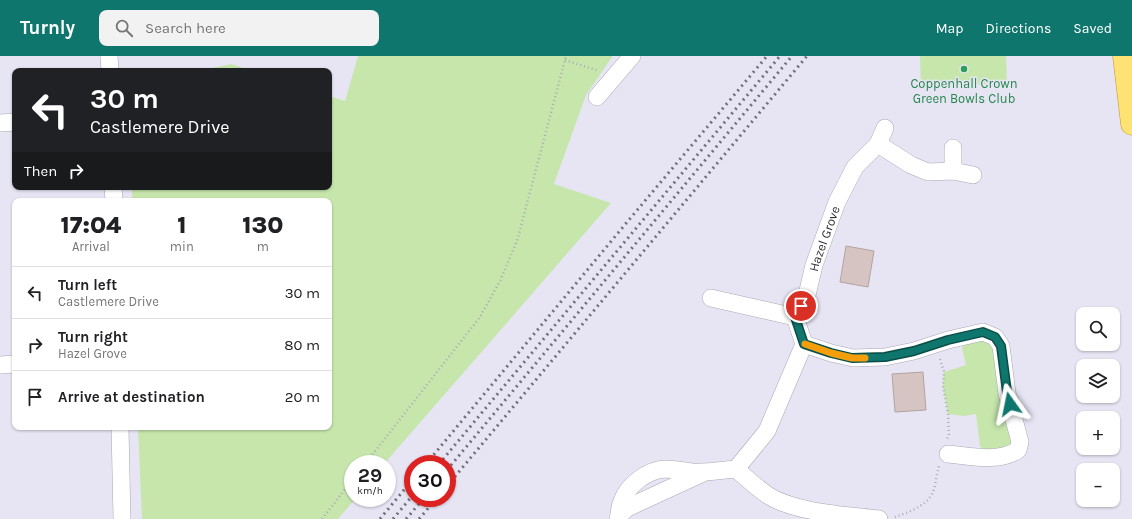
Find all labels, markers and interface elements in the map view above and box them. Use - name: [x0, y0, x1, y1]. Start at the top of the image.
- search box: [99, 10, 379, 46]
- text: Turnly: [20, 17, 75, 39]
- icon: search: [113, 17, 135, 39]
- text: Search here: [145, 19, 226, 37]
- text: Map: [936, 20, 964, 37]
- text: Directions: [986, 20, 1051, 37]
- text: Saved: [1073, 20, 1112, 37]
- marker: Coppenhall Crown Green Bowls Club: [959, 64, 969, 74]
- place label: Coppenhall Crown Green Bowls Club: [910, 76, 1018, 106]
- text: 30 m: [90, 82, 159, 115]
- icon: left: [24, 84, 76, 136]
- text: Castlemere Drive: [90, 116, 230, 138]
- icon: right: [65, 160, 87, 182]
- text: Then: [24, 162, 57, 180]
- street label: Hazel Grove: [805, 203, 843, 273]
- text: 17:04: [61, 211, 121, 239]
- text: 1: [177, 211, 186, 239]
- text: 130: [242, 211, 283, 239]
- text: Arrival: [72, 239, 110, 254]
- text: min: [170, 239, 194, 254]
- text: m: [257, 239, 269, 254]
- text: Turn left: [58, 276, 117, 294]
- icon: left: [24, 282, 46, 304]
- text: 30 m: [285, 284, 320, 302]
- pin: [784, 289, 818, 323]
- text: Castlemere Drive: [58, 294, 159, 309]
- icon: arrive: [790, 295, 812, 317]
- map controls: [1076, 307, 1120, 507]
- button: search: [1076, 307, 1120, 351]
- text: Turn right: [58, 328, 128, 346]
- icon: right: [24, 334, 46, 356]
- text: 80 m: [284, 336, 320, 354]
- text: Hazel Grove: [58, 346, 127, 361]
- button: layers: [1076, 359, 1120, 403]
- position arrow: [989, 383, 1031, 425]
- icon: arrive: [24, 386, 46, 408]
- text: Arrive at destination: [58, 388, 205, 406]
- text: 20 m: [285, 388, 320, 406]
- button: +: [1076, 411, 1120, 455]
- speed limit sign: 30: [404, 455, 456, 507]
- button: −: [1076, 463, 1120, 507]
- text: 29: [358, 464, 382, 487]
- text: km/h: [357, 485, 383, 497]

